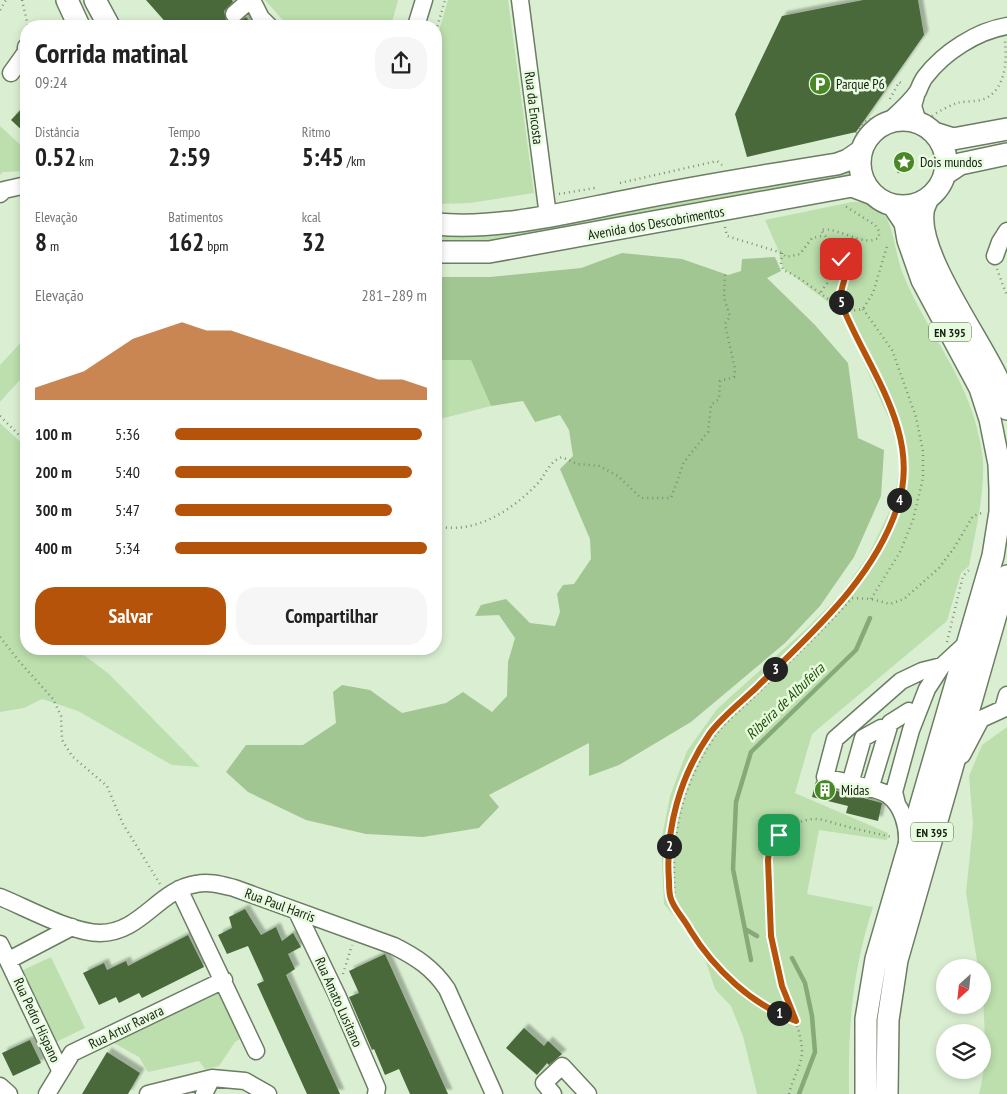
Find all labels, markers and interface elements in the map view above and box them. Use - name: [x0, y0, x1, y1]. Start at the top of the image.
- text: Corrida matinal: [35, 34, 187, 71]
- button: share: [375, 37, 427, 89]
- street label: Rua da Encosta: [521, 71, 547, 145]
- text: 09:24: [35, 72, 67, 92]
- parking icon: Parque P6: [808, 72, 832, 96]
- place label: Parque P6: [836, 75, 885, 93]
- text: Distância: [35, 123, 79, 141]
- text: Tempo: [168, 123, 200, 141]
- text: Ritmo: [302, 123, 330, 141]
- text: 0.52: [35, 141, 76, 173]
- text: 2:59: [168, 141, 210, 173]
- text: 5:45: [302, 141, 344, 173]
- place icon: Dois mundos: [892, 150, 916, 174]
- text: km: [76, 152, 94, 170]
- text: /km: [344, 152, 365, 170]
- place label: Dois mundos: [920, 153, 983, 171]
- street label: Avenida dos Descobrimentos: [586, 202, 726, 244]
- text: Elevação: [35, 208, 77, 226]
- text: Batimentos: [168, 208, 223, 226]
- text: kcal: [302, 208, 321, 226]
- text: 8: [35, 226, 47, 258]
- text: 162: [168, 226, 204, 258]
- text: 32: [302, 226, 326, 258]
- text: m: [47, 237, 59, 255]
- text: bpm: [204, 237, 228, 255]
- pin: [820, 238, 862, 280]
- icon: check: [827, 245, 855, 273]
- text: Elevação: [35, 285, 84, 305]
- text: 281–289 m: [362, 285, 427, 305]
- pin: 5: [828, 290, 854, 314]
- text: 5: [838, 293, 845, 311]
- road number: EN 395: [929, 322, 971, 342]
- text: 100 m: [35, 424, 72, 444]
- text: 5:36: [115, 424, 140, 444]
- text: 200 m: [35, 462, 72, 482]
- text: 5:40: [115, 462, 140, 482]
- pin: 4: [886, 488, 912, 512]
- text: 4: [896, 491, 903, 509]
- text: 300 m: [35, 500, 72, 520]
- text: 5:47: [115, 500, 140, 520]
- text: 400 m: [35, 538, 72, 558]
- text: 5:34: [115, 538, 140, 558]
- button: Salvar: [35, 587, 226, 645]
- button: Compartilhar: [236, 587, 427, 645]
- pin: 3: [762, 656, 788, 682]
- water label: Ribeira de Albufeira: [742, 658, 829, 743]
- text: 3: [772, 660, 779, 678]
- building icon: Midas: [813, 778, 837, 802]
- place label: Midas: [841, 781, 870, 799]
- pin: [758, 814, 800, 856]
- icon: arrive: [765, 821, 793, 849]
- road number: EN 395: [911, 822, 953, 842]
- pin: 2: [656, 834, 682, 858]
- text: 2: [666, 837, 673, 855]
- street label: Rua Paul Harris: [242, 884, 318, 926]
- street label: Rua Amato Lusitano: [311, 954, 367, 1050]
- north arrow: [936, 959, 991, 1014]
- map controls: [936, 959, 991, 1079]
- street label: Rua Pedro Hispano: [10, 975, 64, 1065]
- pin: 1: [766, 1000, 792, 1026]
- street label: Rua Artur Ravara: [86, 1001, 166, 1053]
- text: 1: [776, 1004, 783, 1022]
- button: layers: [936, 1024, 991, 1079]

